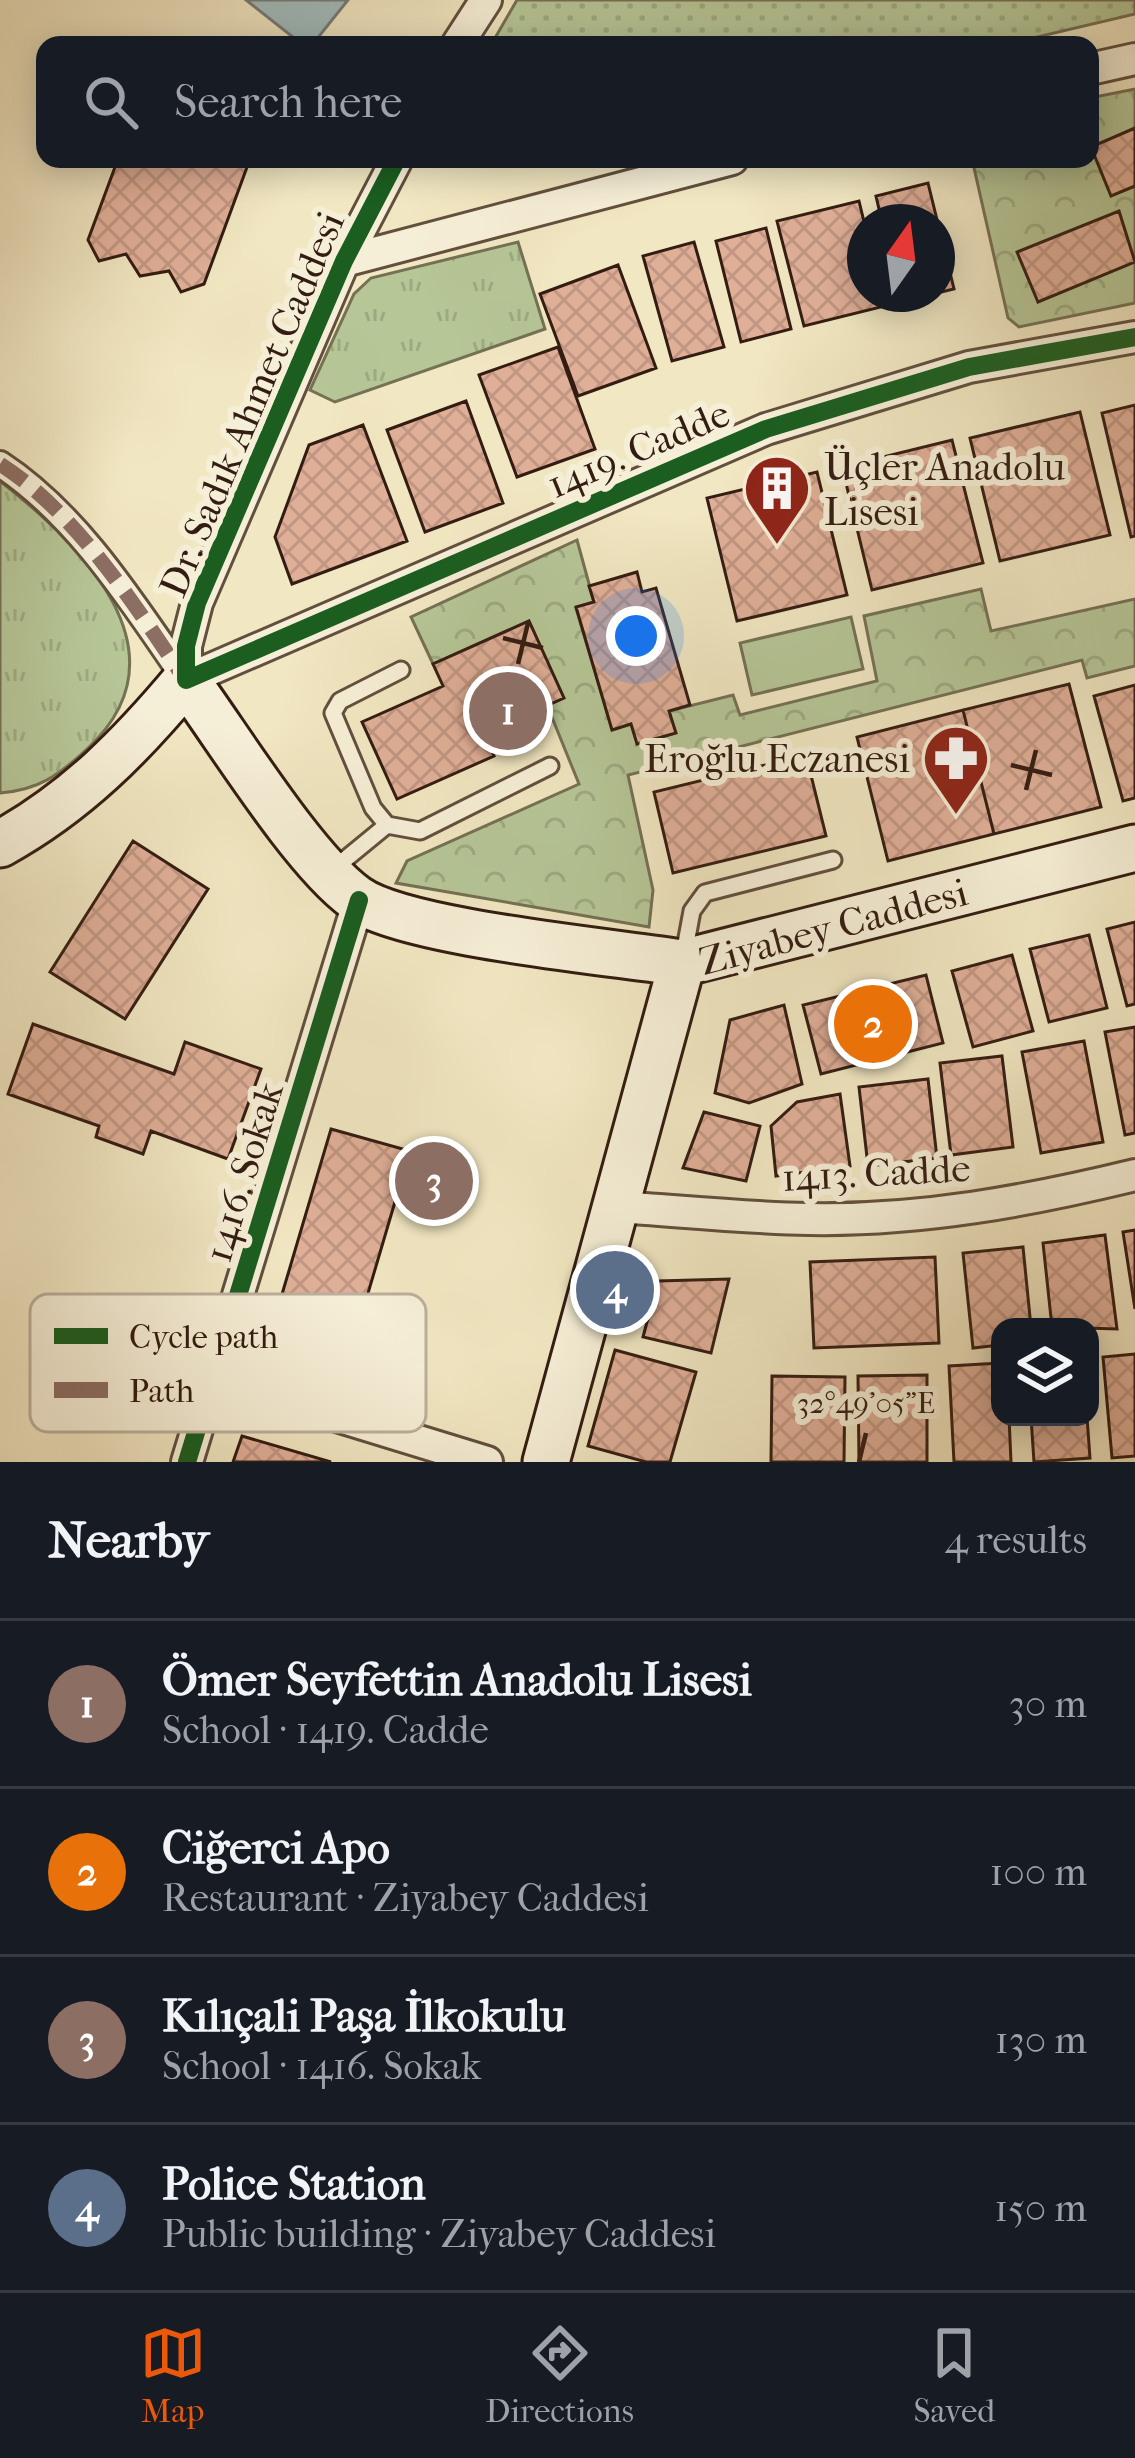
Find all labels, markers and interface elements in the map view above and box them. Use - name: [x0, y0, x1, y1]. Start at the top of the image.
- search box: [36, 36, 1099, 168]
- icon: search: [78, 69, 144, 135]
- text: Search here: [174, 76, 402, 129]
- north arrow: [847, 204, 955, 312]
- street label: Dr. Sadık Ahmet Caddesi: [150, 205, 354, 604]
- street label: 1419. Cadde: [540, 390, 736, 508]
- place label: Üçler Anadolu Lisesi: [824, 444, 1065, 535]
- building icon: Üçler Anadolu Lisesi: [742, 453, 812, 547]
- your location: [606, 606, 666, 666]
- pin: 1: [469, 666, 547, 756]
- pharmacy icon: Eroğlu Eczanesi: [921, 723, 991, 817]
- place label: Eroğlu Eczanesi: [644, 736, 910, 782]
- street label: Ziyabey Caddesi: [694, 869, 973, 985]
- pin: 2: [834, 979, 912, 1069]
- street label: 1416. Sokak: [195, 1076, 293, 1268]
- pin: 3: [395, 1136, 473, 1226]
- street label: 1413. Cadde: [781, 1145, 972, 1201]
- pin: 4: [576, 1245, 654, 1335]
- legend: [30, 1294, 426, 1432]
- text: Cycle path: [129, 1318, 279, 1357]
- map controls: [991, 1318, 1099, 1426]
- button: layers: [991, 1318, 1099, 1426]
- text: Path: [129, 1372, 195, 1411]
- text: 32°49'05"E: [797, 1386, 935, 1421]
- text: Nearby: [48, 1510, 209, 1570]
- text: 4 results: [945, 1517, 1087, 1563]
- text: Ömer Seyfettin Anadolu Lisesi: [162, 1654, 752, 1707]
- text: 1: [80, 1681, 94, 1727]
- text: 30 m: [1009, 1681, 1087, 1727]
- text: School · 1419. Cadde: [162, 1707, 489, 1753]
- text: Ciğerci Apo: [162, 1822, 390, 1875]
- text: 2: [77, 1849, 97, 1895]
- text: 100 m: [989, 1849, 1087, 1895]
- text: Restaurant · Ziyabey Caddesi: [162, 1875, 649, 1921]
- text: Kılıçali Paşa İlkokulu: [162, 1990, 566, 2043]
- text: 3: [79, 2017, 95, 2063]
- text: 130 m: [995, 2017, 1087, 2063]
- text: School · 1416. Sokak: [162, 2043, 481, 2089]
- text: Police Station: [162, 2158, 426, 2211]
- text: 4: [75, 2185, 99, 2231]
- text: 150 m: [994, 2185, 1087, 2231]
- text: Public building · Ziyabey Caddesi: [162, 2211, 716, 2257]
- tab: Map: [140, 2320, 206, 2431]
- tab: Directions: [485, 2320, 634, 2431]
- tab: Saved: [913, 2320, 995, 2431]

